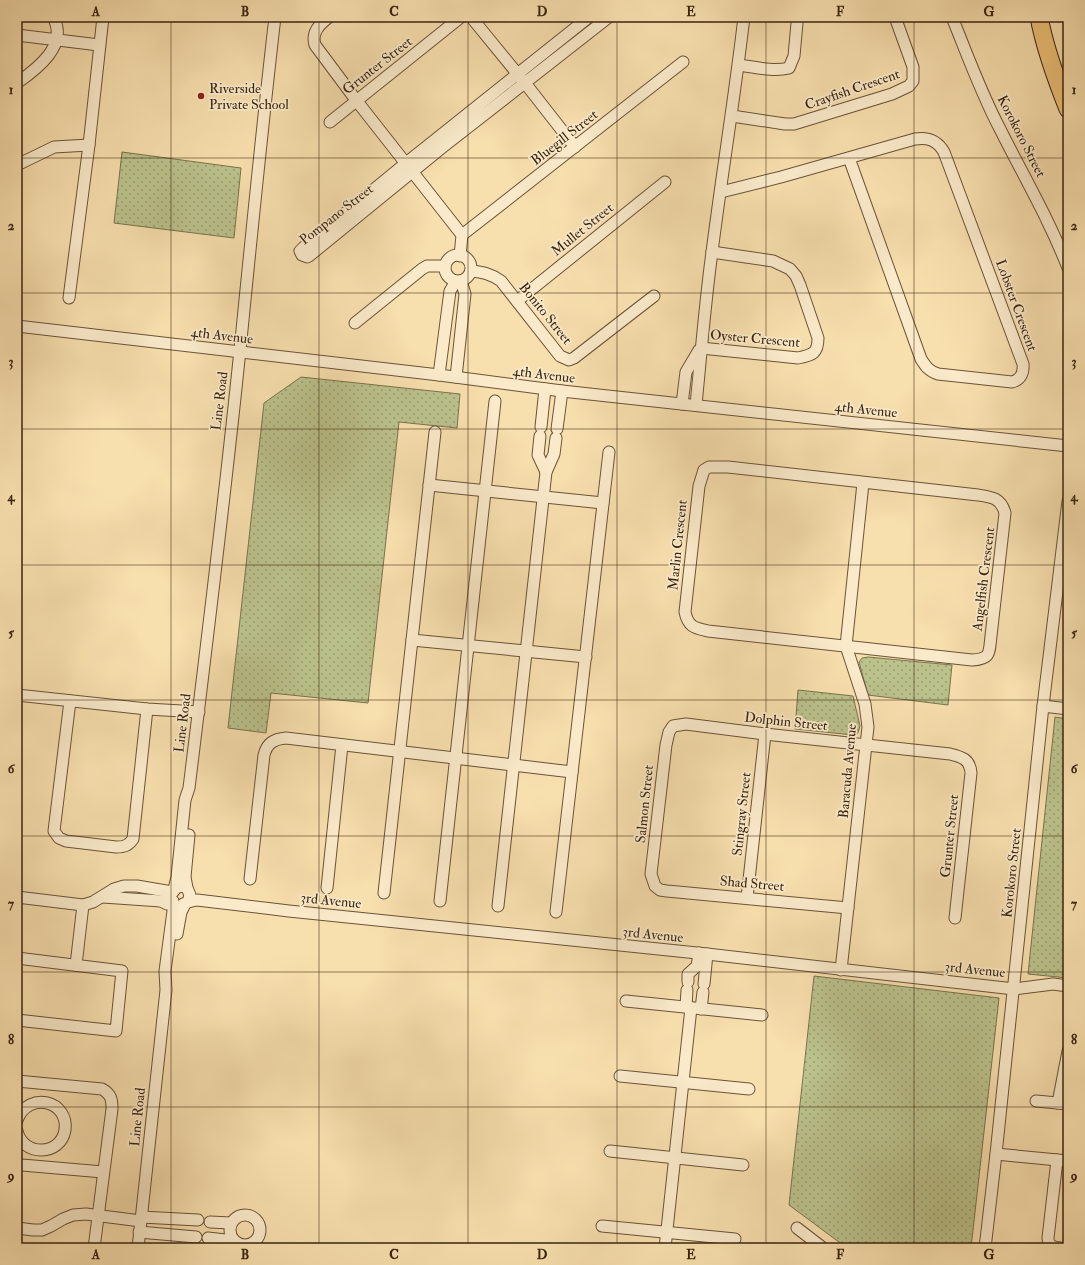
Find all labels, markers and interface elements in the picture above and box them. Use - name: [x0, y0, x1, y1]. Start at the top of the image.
- text: A: [91, 4, 101, 20]
- text: B: [241, 4, 249, 20]
- text: C: [389, 4, 399, 20]
- text: D: [537, 4, 548, 20]
- text: E: [686, 4, 696, 20]
- text: F: [836, 4, 845, 20]
- text: G: [984, 4, 995, 20]
- street label: Grunter Street: [339, 33, 416, 98]
- street label: Crayfish Crescent: [803, 65, 902, 115]
- place label: Riverside Private School: [209, 80, 289, 113]
- text: 1: [9, 82, 14, 98]
- text: 1: [1072, 82, 1077, 98]
- marker: Riverside Private School: [196, 91, 206, 101]
- street label: Korokoro Street: [994, 92, 1050, 181]
- street label: Bluegill Street: [527, 106, 602, 169]
- street label: Pompano Street: [296, 180, 378, 249]
- street label: Mullet Street: [548, 199, 617, 260]
- text: 2: [8, 218, 15, 234]
- text: 2: [1071, 218, 1078, 234]
- street label: Lobster Crescent: [992, 257, 1041, 354]
- street label: Bonito Street: [515, 279, 576, 348]
- street label: 4th Avenue: [190, 323, 254, 348]
- street label: Oyster Crescent: [709, 326, 801, 352]
- text: 3: [9, 354, 14, 370]
- text: 3: [1072, 354, 1077, 370]
- street label: 4th Avenue: [512, 362, 576, 387]
- street label: Line Road: [207, 371, 232, 431]
- street label: 4th Avenue: [834, 398, 898, 421]
- text: 4: [6, 489, 15, 505]
- text: 4: [1069, 489, 1078, 505]
- street label: Marlin Crescent: [664, 498, 691, 591]
- street label: Angelfish Crescent: [969, 526, 998, 633]
- text: 5: [8, 625, 14, 641]
- text: 5: [1071, 625, 1077, 641]
- street label: Line Road: [170, 693, 195, 753]
- street label: Dolphin Street: [743, 709, 829, 735]
- street label: Baracuda Avenue: [835, 723, 860, 819]
- text: 6: [8, 761, 16, 777]
- text: 6: [1071, 761, 1079, 777]
- street label: Salmon Street: [632, 764, 657, 844]
- street label: Stingray Street: [729, 771, 755, 857]
- street label: Grunter Street: [937, 793, 962, 879]
- street label: Korokoro Street: [998, 827, 1025, 919]
- street label: Shad Street: [719, 872, 785, 895]
- street label: 3rd Avenue: [300, 889, 362, 912]
- text: 7: [8, 896, 15, 912]
- text: 7: [1071, 896, 1078, 912]
- street label: 3rd Avenue: [622, 923, 684, 946]
- street label: 3rd Avenue: [944, 958, 1006, 981]
- text: 8: [8, 1032, 14, 1048]
- text: 8: [1071, 1032, 1077, 1048]
- street label: Line Road: [126, 1087, 149, 1147]
- text: 9: [6, 1168, 15, 1184]
- text: 9: [1069, 1168, 1078, 1184]
- text: A: [91, 1247, 101, 1263]
- text: B: [241, 1247, 249, 1263]
- text: C: [389, 1247, 399, 1263]
- text: D: [537, 1247, 548, 1263]
- text: E: [686, 1247, 696, 1263]
- text: F: [836, 1247, 845, 1263]
- text: G: [984, 1247, 995, 1263]

